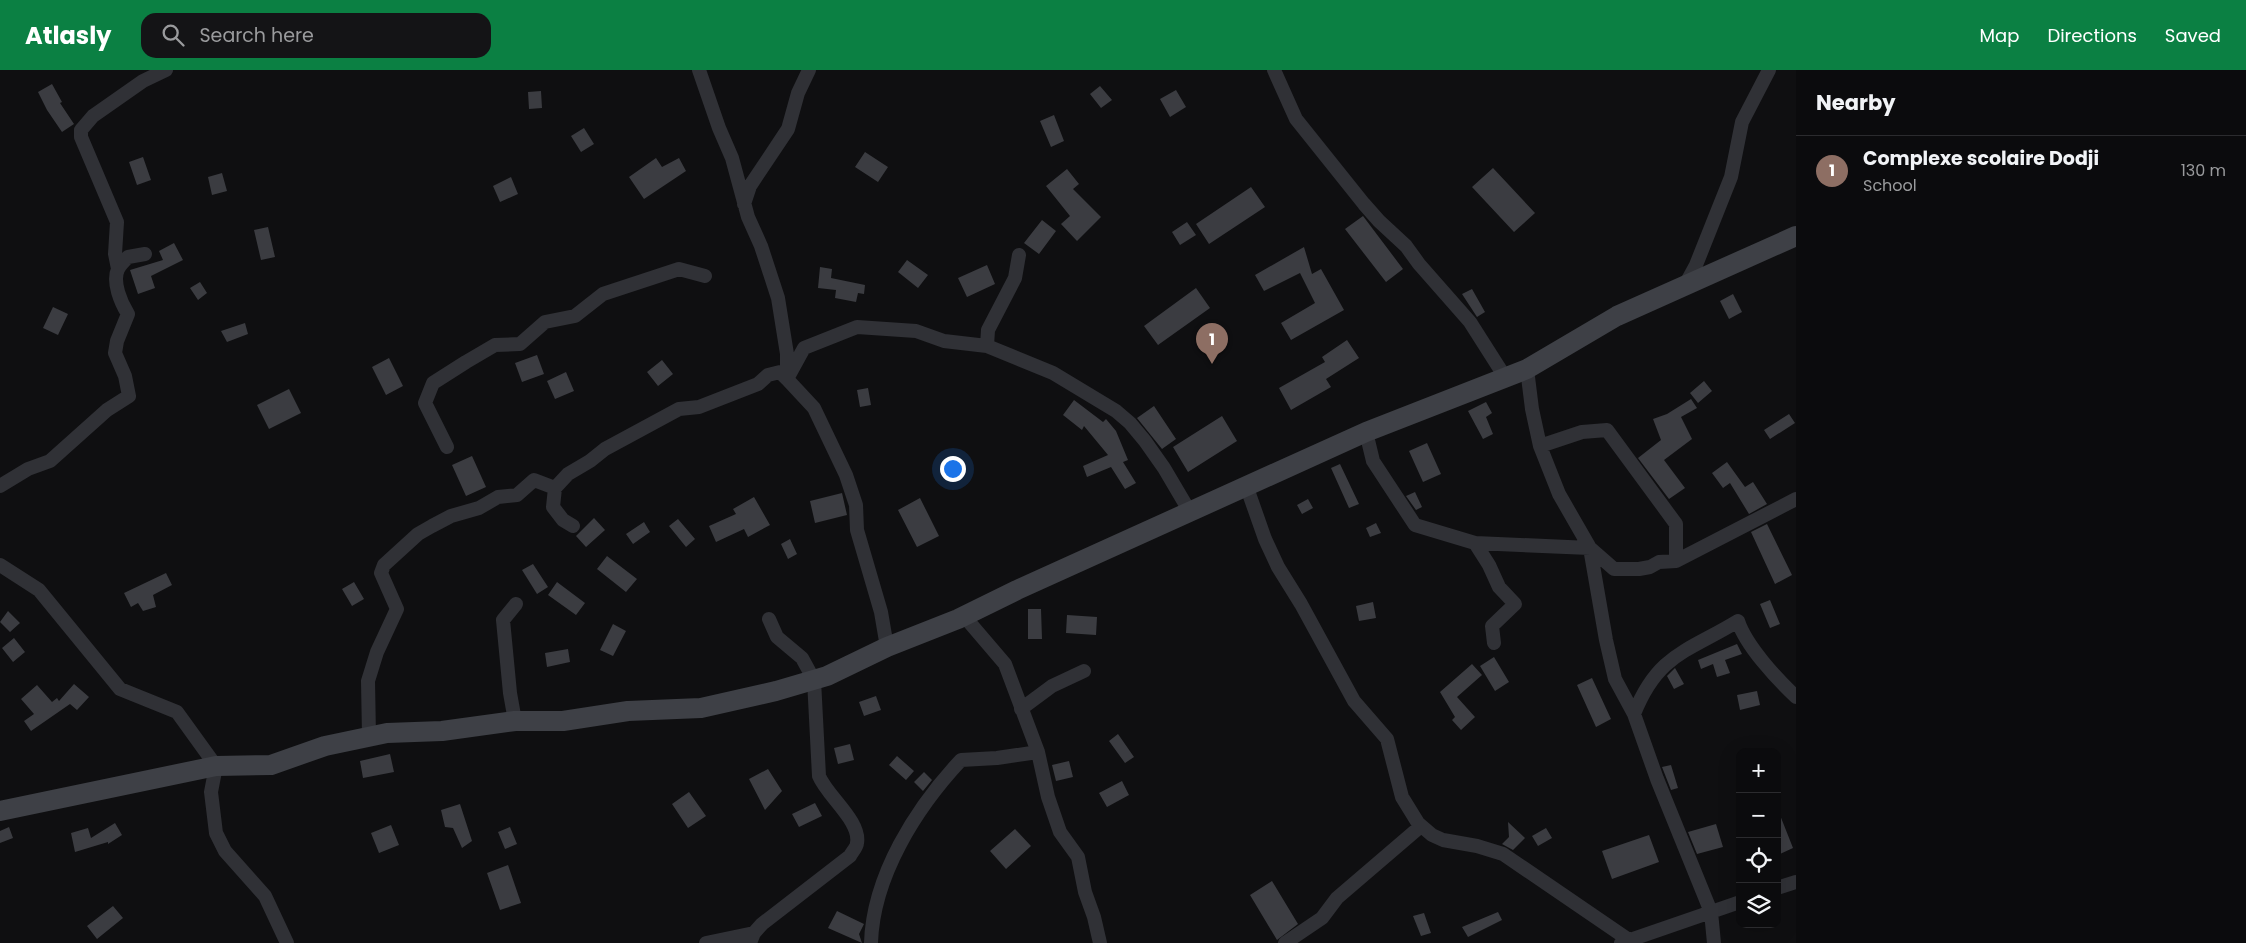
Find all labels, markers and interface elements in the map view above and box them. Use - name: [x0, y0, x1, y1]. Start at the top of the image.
- search box: [141, 13, 491, 58]
- text: Atlasly: [25, 19, 111, 52]
- icon: search: [159, 21, 187, 49]
- text: Search here: [199, 22, 314, 49]
- text: Map: [1980, 23, 2019, 48]
- text: Directions: [2047, 23, 2137, 48]
- text: Saved: [2165, 23, 2221, 48]
- text: Nearby: [1816, 88, 1896, 117]
- text: Complexe scolaire Dodji: [1863, 145, 2099, 172]
- text: 1: [1829, 159, 1835, 182]
- text: 130 m: [2181, 159, 2226, 182]
- text: School: [1863, 174, 1917, 197]
- pin: 1: [1196, 323, 1228, 364]
- your location: [940, 456, 966, 482]
- map controls: [1736, 748, 1781, 928]
- button: +: [1736, 748, 1781, 793]
- button: −: [1736, 793, 1781, 838]
- button: locate: [1736, 838, 1781, 883]
- button: layers: [1736, 883, 1781, 928]

